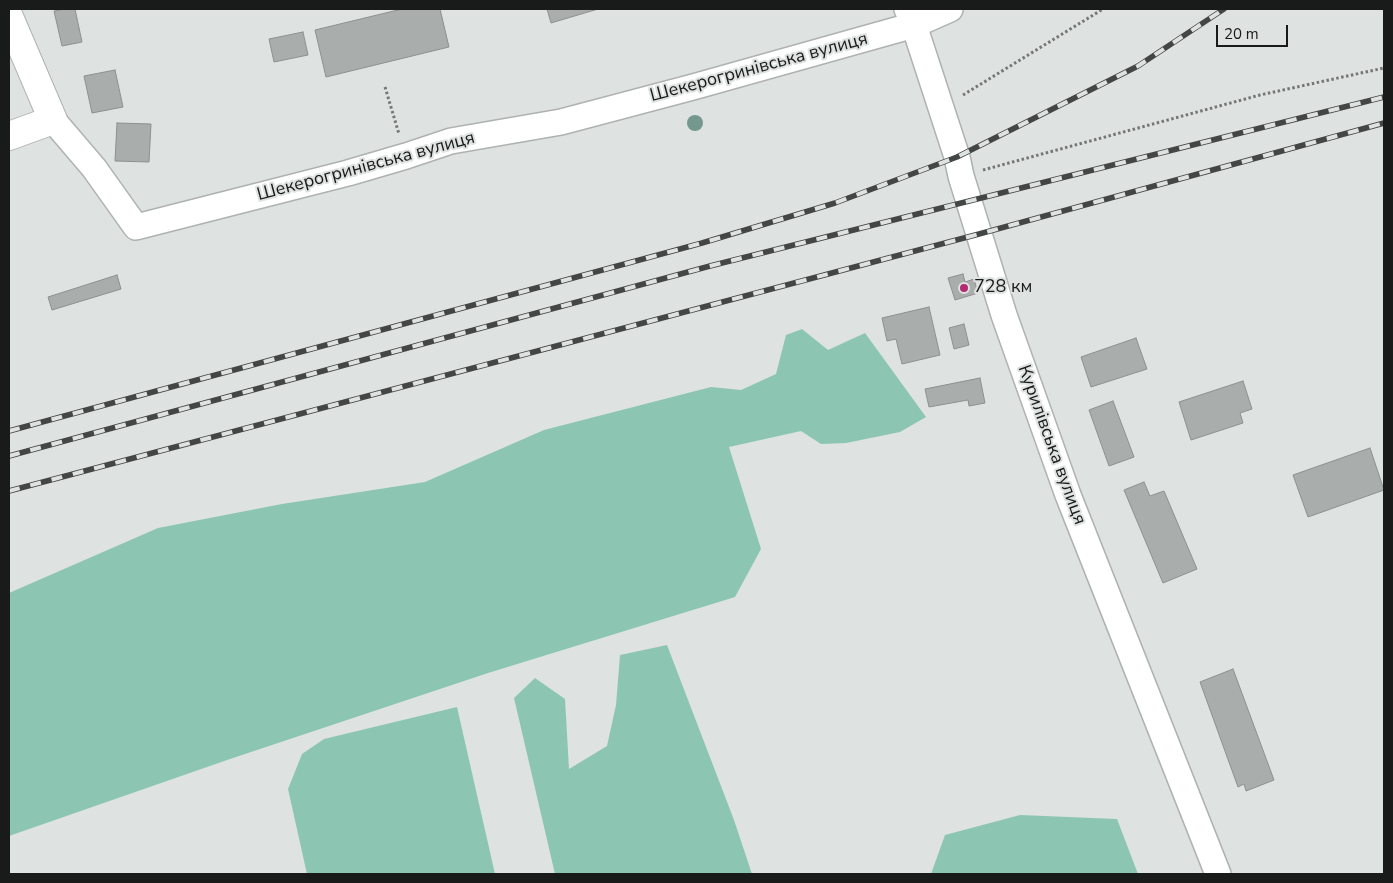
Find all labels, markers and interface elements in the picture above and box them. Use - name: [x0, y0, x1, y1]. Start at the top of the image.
- scale bar: [1218, 15, 1290, 47]
- text: 20 m: [1224, 24, 1259, 44]
- street label: Шекерогринівська вулиця: [648, 29, 870, 107]
- street label: Шекерогринівська вулиця: [255, 128, 477, 206]
- place label: 728 км: [974, 277, 1032, 299]
- marker: 728 км: [958, 282, 970, 294]
- street label: Курилівська вулиця: [1012, 362, 1090, 528]

